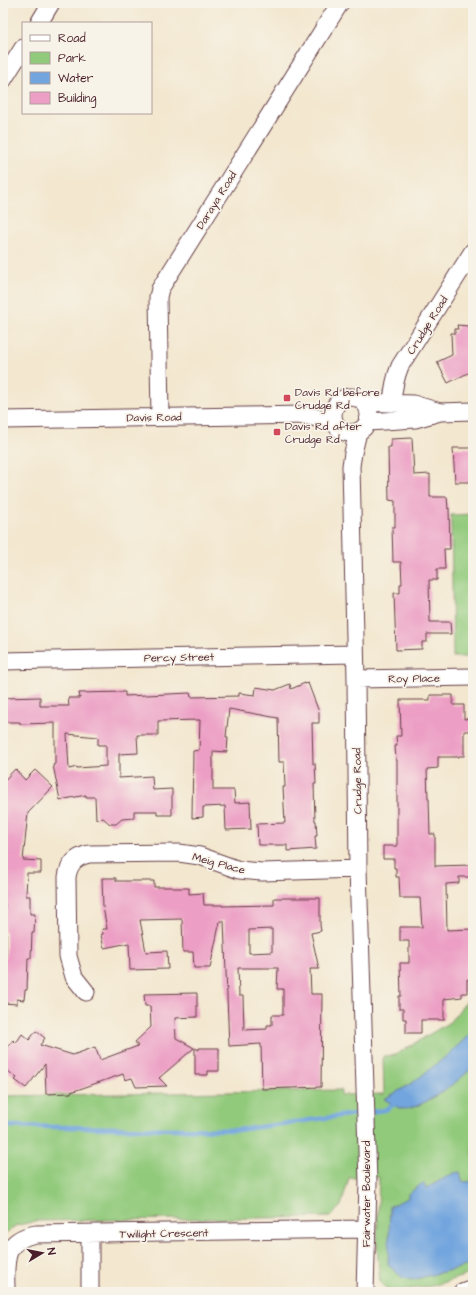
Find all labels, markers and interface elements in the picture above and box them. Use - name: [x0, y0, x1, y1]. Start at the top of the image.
- legend: [22, 22, 152, 114]
- text: Road: [58, 30, 86, 47]
- text: Park: [58, 50, 86, 67]
- text: Water: [58, 70, 94, 87]
- text: Building: [58, 90, 96, 108]
- street label: Daraya Road: [193, 168, 241, 233]
- street label: Crudge Road: [403, 293, 452, 358]
- place label: Davis Rd before Crudge Rd: [295, 385, 380, 414]
- marker: Davis Rd before Crudge Rd: [282, 393, 292, 403]
- street label: Davis Road: [126, 410, 182, 425]
- place label: Davis Rd after Crudge Rd: [285, 419, 362, 448]
- marker: Davis Rd after Crudge Rd: [272, 427, 282, 437]
- street label: Percy Street: [144, 649, 215, 667]
- street label: Roy Place: [388, 671, 440, 687]
- street label: Crudge Road: [349, 747, 367, 814]
- street label: Meig Place: [191, 849, 247, 879]
- street label: Fairwater Boulevard: [359, 1140, 374, 1247]
- street label: Twilight Crescent: [119, 1225, 209, 1243]
- north arrow: [22, 1233, 62, 1273]
- text: N: [43, 1247, 59, 1256]

